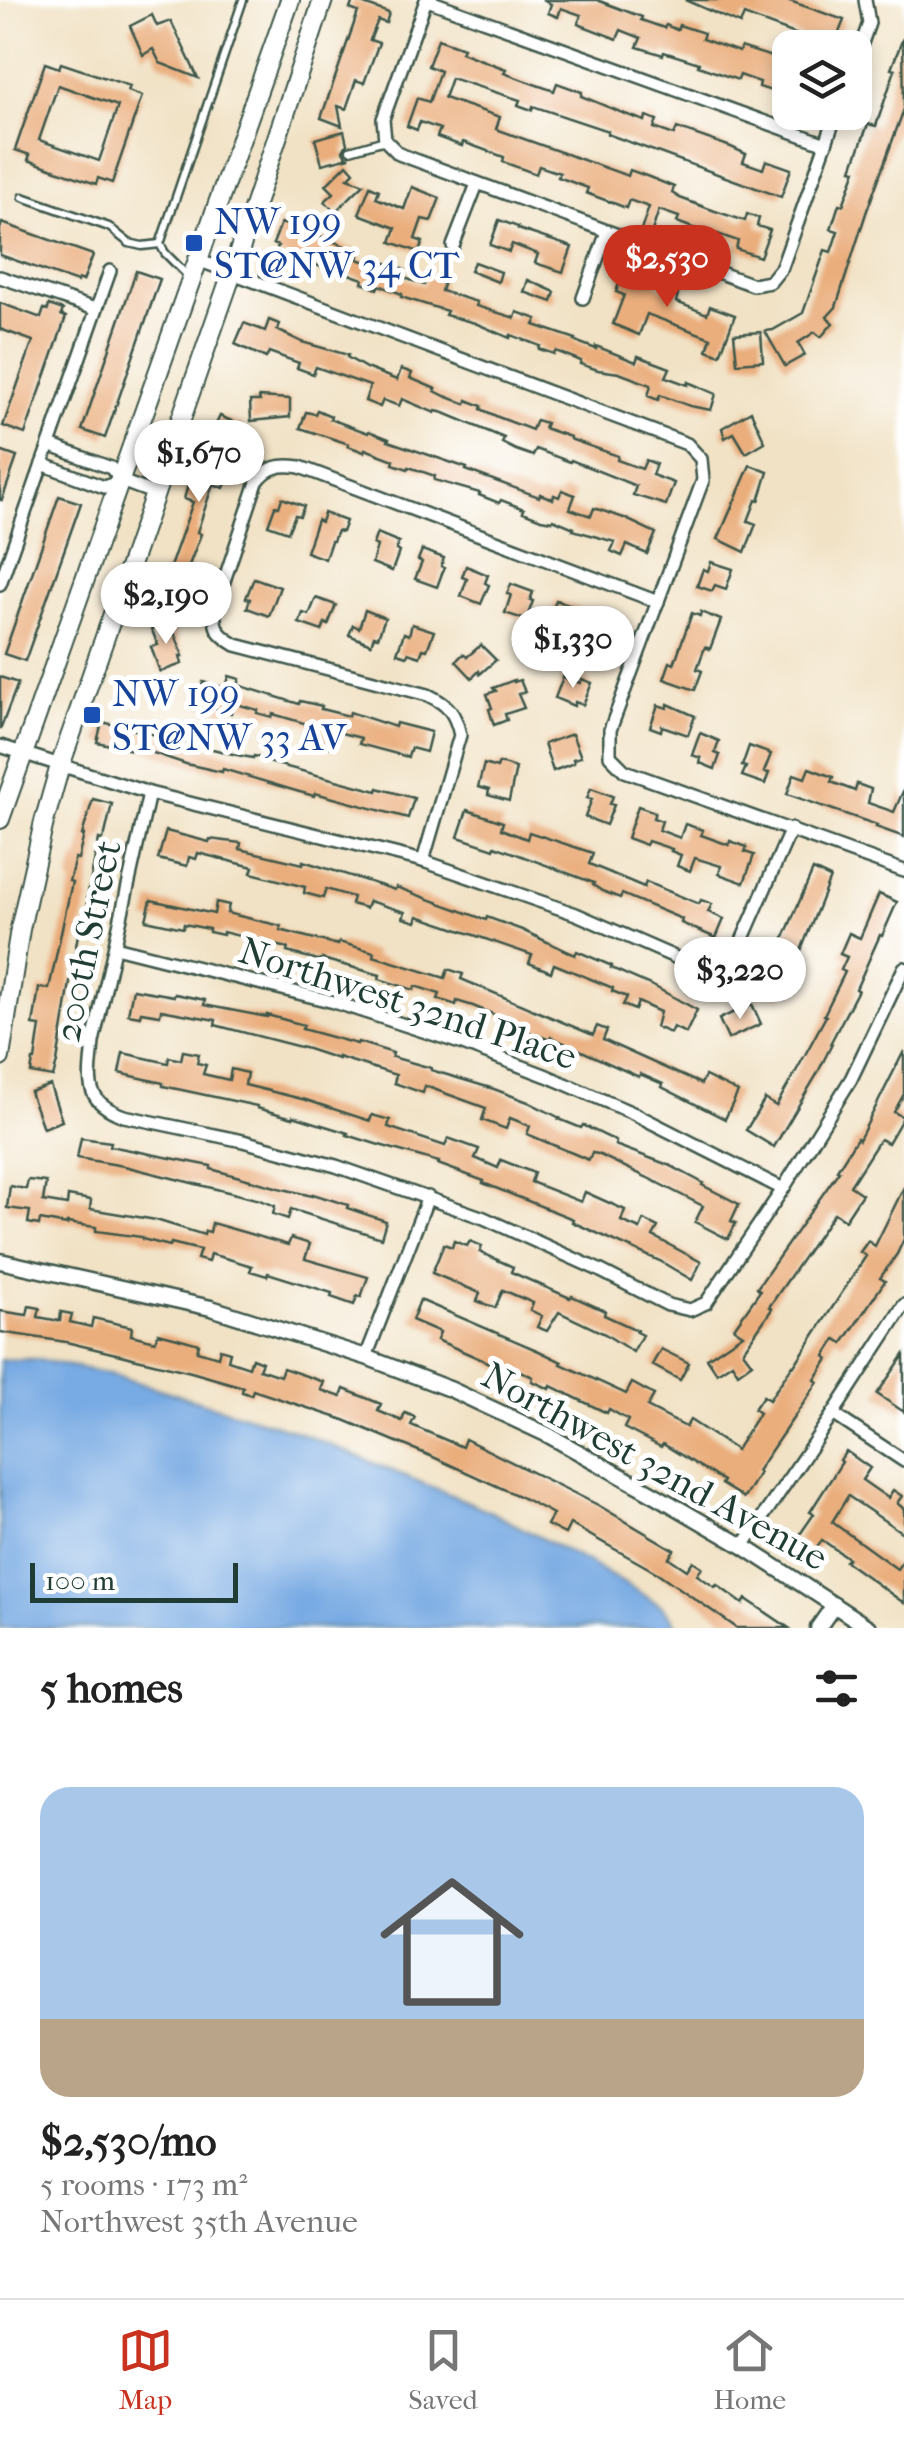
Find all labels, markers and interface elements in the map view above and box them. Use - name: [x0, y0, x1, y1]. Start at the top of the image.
- map controls: [772, 30, 872, 130]
- button: layers: [772, 30, 872, 130]
- place label: NW 199 ST@NW 34 CT: [214, 199, 460, 288]
- pin: $2,530: [586, 225, 748, 310]
- marker: NW 199 ST@NW 34 CT: [183, 232, 205, 254]
- text: $2,530: [625, 239, 709, 276]
- pin: $1,670: [118, 420, 280, 505]
- text: $1,670: [156, 434, 242, 471]
- pin: $2,190: [85, 562, 247, 647]
- text: $2,190: [123, 576, 209, 613]
- pin: $1,330: [492, 606, 654, 691]
- text: $1,330: [533, 620, 613, 657]
- place label: NW 199 ST@NW 33 AV: [112, 671, 347, 760]
- marker: NW 199 ST@NW 33 AV: [81, 704, 103, 726]
- street label: 200th Street: [44, 836, 131, 1046]
- street label: Northwest 32nd Place: [233, 928, 582, 1079]
- pin: $3,220: [659, 937, 821, 1022]
- text: $3,220: [696, 951, 784, 988]
- street label: Northwest 32nd Avenue: [474, 1353, 835, 1580]
- scale bar: [30, 1558, 238, 1602]
- text: 100 m: [45, 1564, 115, 1597]
- icon: filters: [809, 1661, 864, 1716]
- text: 5 homes: [40, 1664, 183, 1713]
- icon: home: [362, 1852, 542, 2032]
- text: $2,530/mo: [40, 2117, 217, 2166]
- text: 5 rooms · 173 m²: [40, 2166, 247, 2203]
- text: Northwest 35th Avenue: [40, 2203, 358, 2240]
- tab: Map: [118, 2323, 173, 2416]
- tab: Saved: [408, 2323, 478, 2416]
- tab: Home: [713, 2323, 786, 2416]

